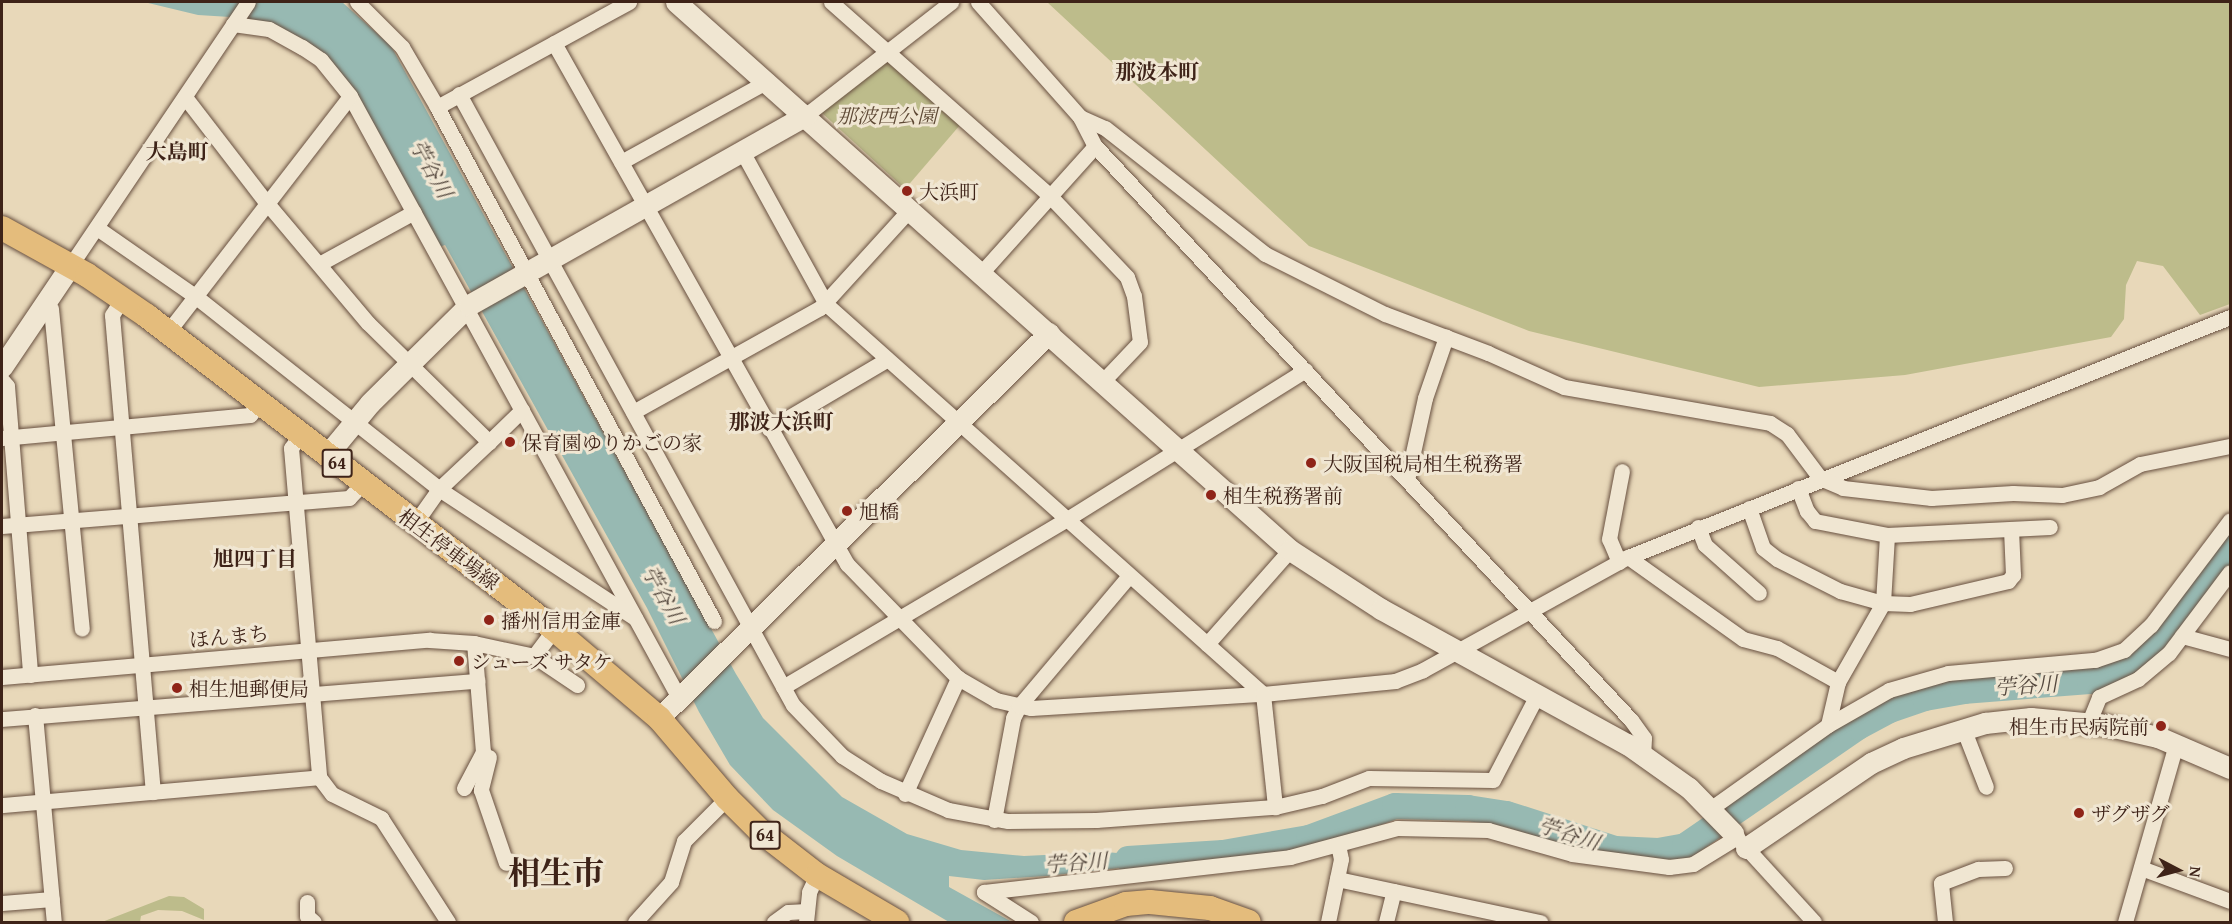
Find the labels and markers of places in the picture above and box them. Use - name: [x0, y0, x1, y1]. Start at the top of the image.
- place label: 大浜町: [919, 179, 979, 203]
- marker: 大浜町: [900, 184, 914, 198]
- place label: 保育園ゆりかごの家: [522, 430, 702, 454]
- marker: 保育園ゆりかごの家: [503, 435, 517, 449]
- place label: 大阪国税局相生税務署: [1323, 451, 1523, 475]
- marker: 大阪国税局相生税務署: [1304, 456, 1318, 470]
- place label: 相生税務署前: [1223, 483, 1343, 507]
- marker: 相生税務署前: [1204, 488, 1218, 502]
- place label: 旭橋: [859, 499, 899, 523]
- marker: 旭橋: [840, 504, 854, 518]
- place label: 播州信用金庫: [501, 608, 621, 632]
- marker: 播州信用金庫: [482, 613, 496, 627]
- place label: シューズ サタケ: [471, 649, 615, 673]
- marker: シューズ サタケ: [452, 654, 466, 668]
- place label: 相生旭郵便局: [189, 676, 309, 700]
- marker: 相生旭郵便局: [170, 681, 184, 695]
- place label: 相生市民病院前: [2009, 714, 2149, 738]
- marker: 相生市民病院前: [2154, 719, 2168, 733]
- place label: ザグザグ: [2091, 801, 2171, 825]
- marker: ザグザグ: [2072, 806, 2086, 820]

